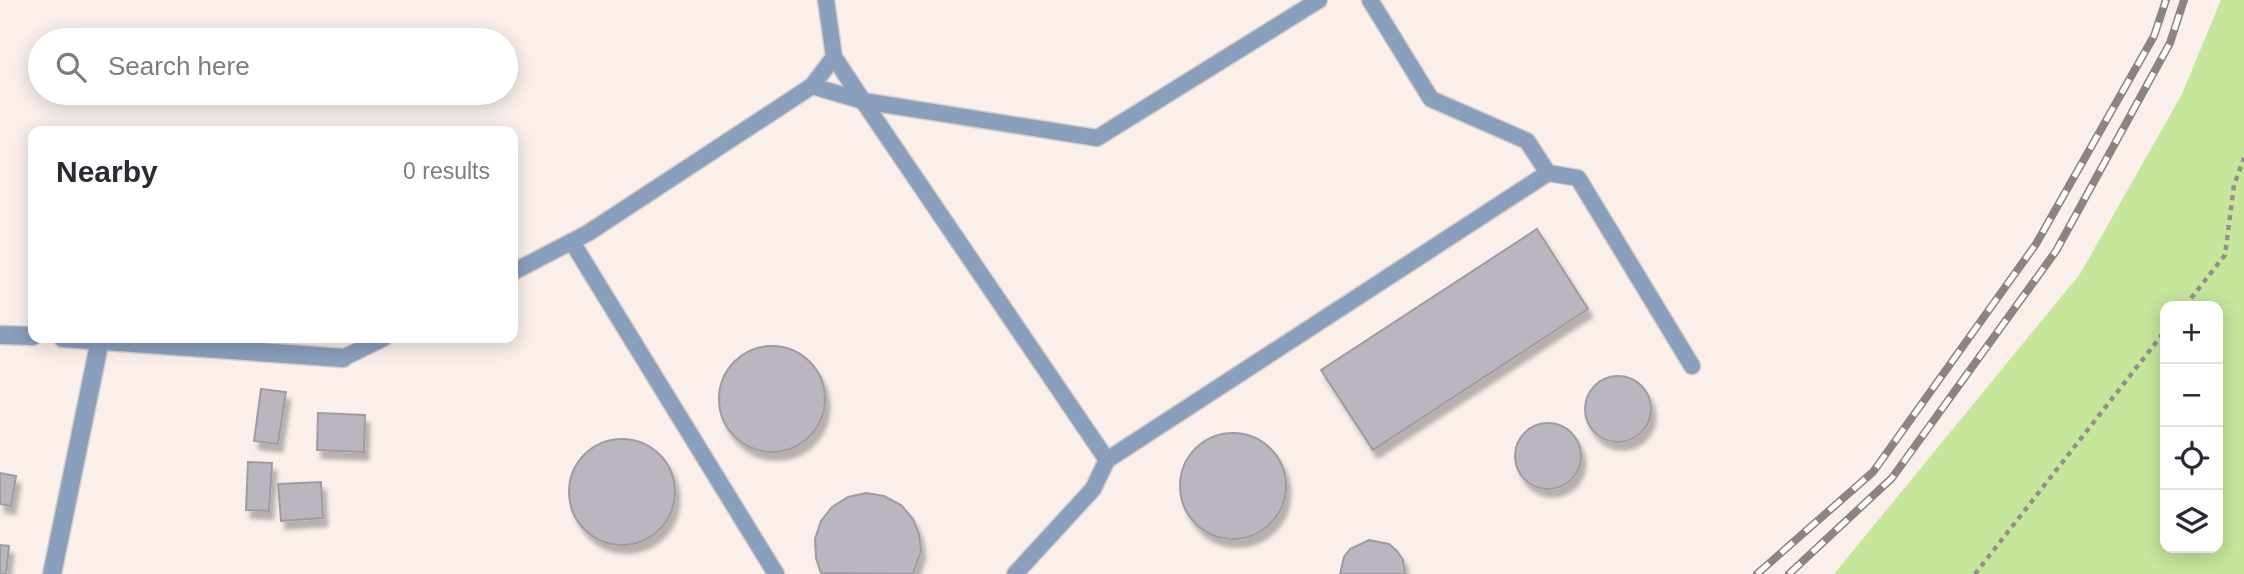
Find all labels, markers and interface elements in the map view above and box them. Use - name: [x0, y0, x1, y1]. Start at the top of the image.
- search box: [28, 28, 518, 105]
- icon: search: [52, 48, 90, 86]
- text: Search here: [108, 51, 250, 81]
- text: Nearby: [56, 155, 158, 188]
- text: 0 results: [403, 158, 490, 184]
- map controls: [2160, 301, 2223, 553]
- button: +: [2160, 301, 2223, 364]
- button: −: [2160, 364, 2223, 427]
- button: locate: [2160, 427, 2223, 490]
- button: layers: [2160, 490, 2223, 553]

